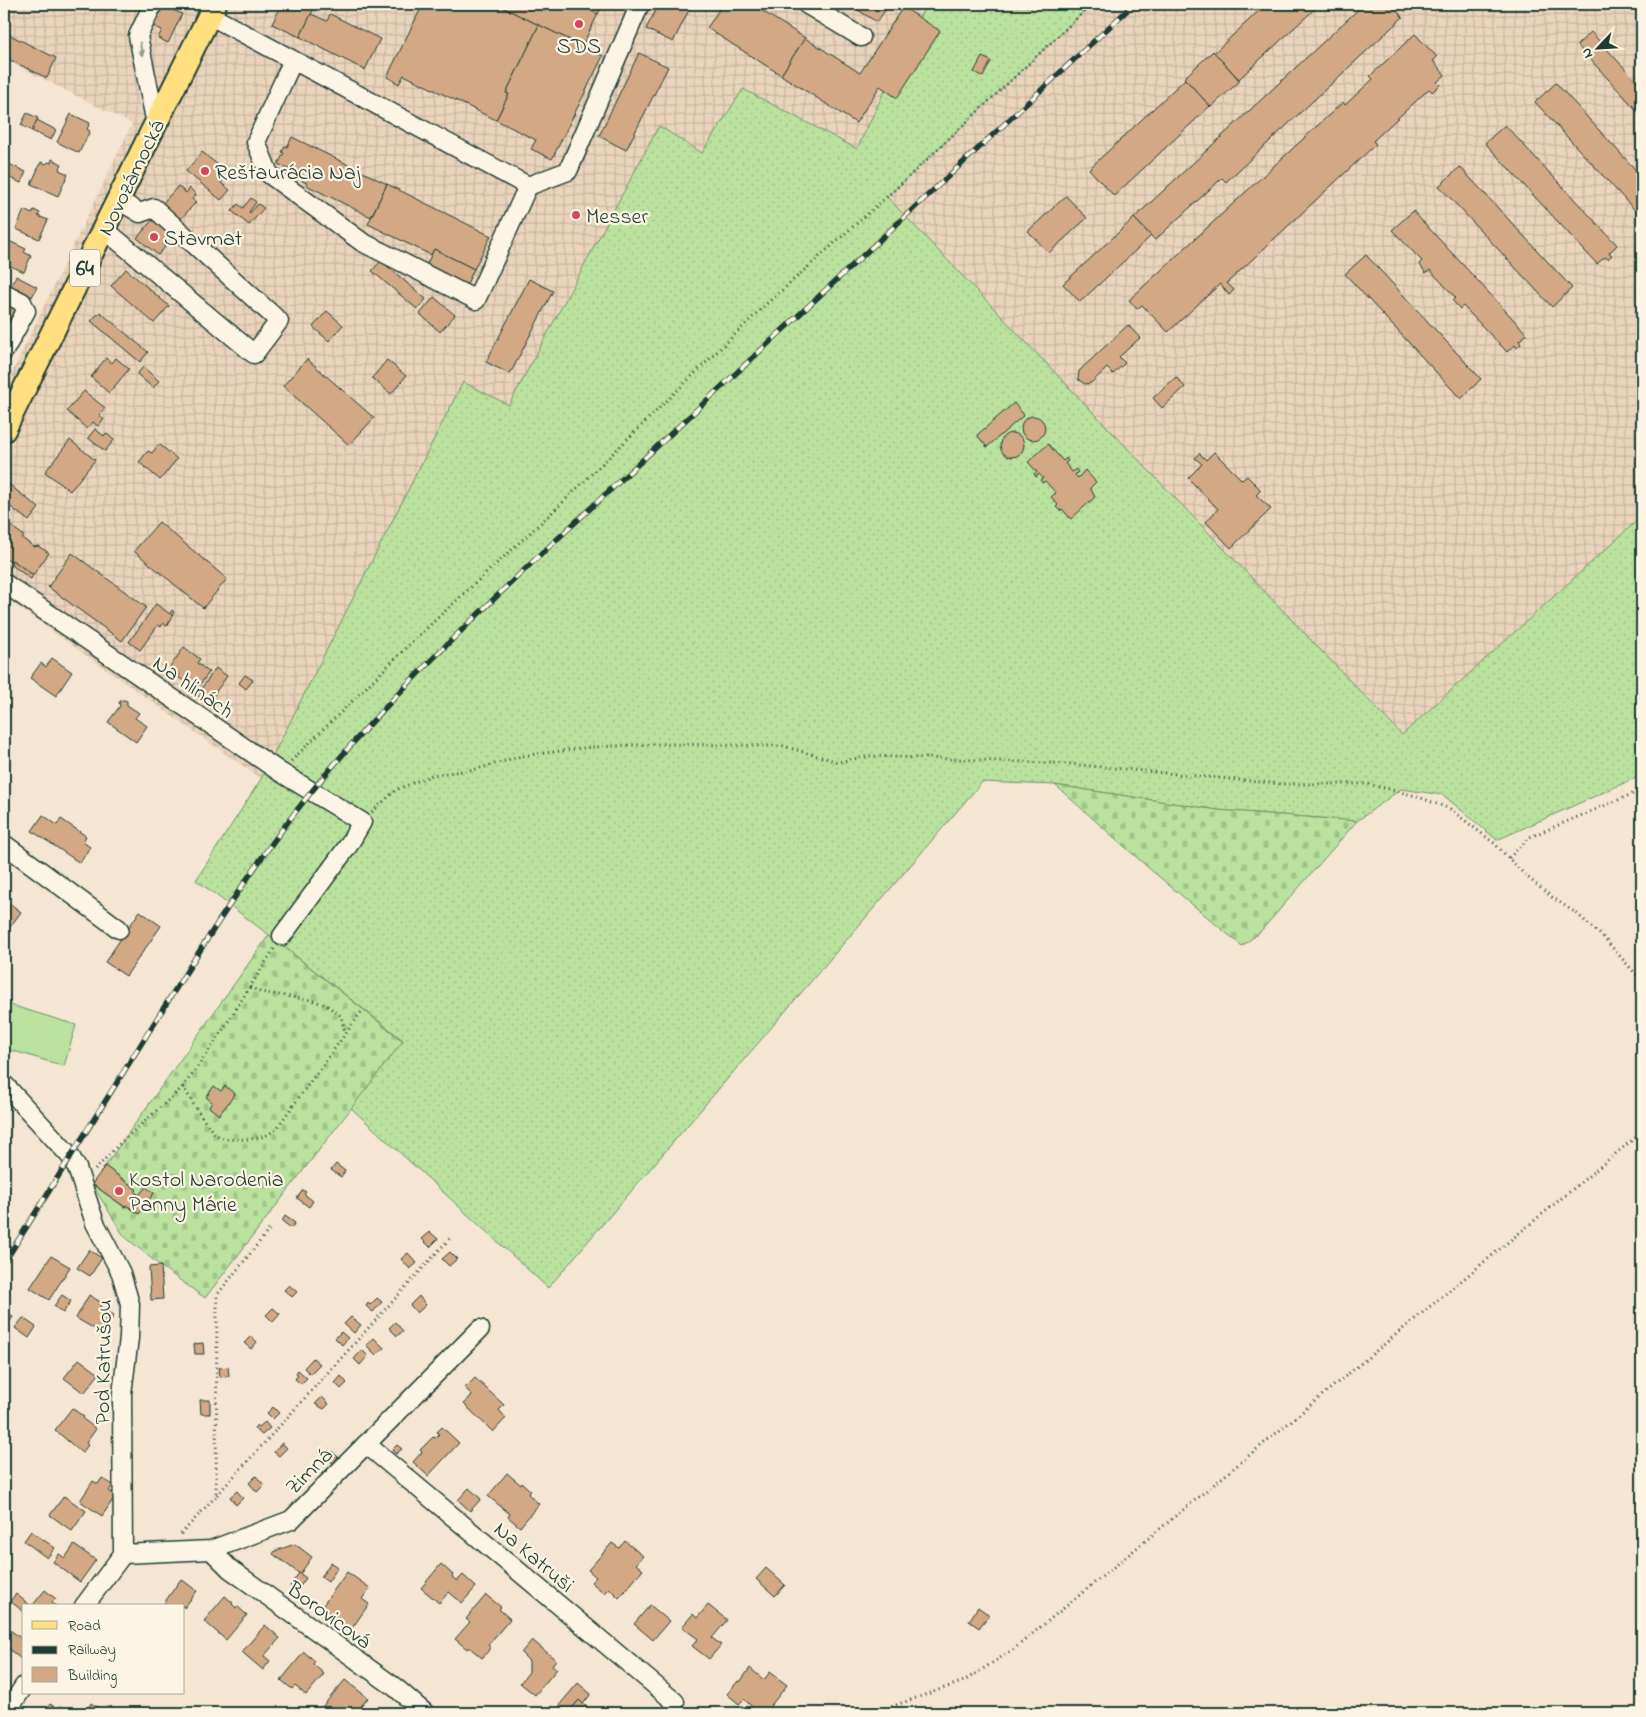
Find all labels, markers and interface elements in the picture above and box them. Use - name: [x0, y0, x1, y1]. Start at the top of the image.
- marker: SDS: [573, 18, 585, 30]
- north arrow: [1574, 22, 1624, 72]
- place label: SDS: [557, 32, 601, 64]
- one-way arrow: [137, 42, 145, 57]
- text: N: [1576, 44, 1599, 62]
- street label: Novozámocká: [91, 115, 175, 242]
- place label: Reštaurácia Naj: [215, 158, 361, 190]
- marker: Reštaurácia Naj: [199, 165, 211, 177]
- place label: Messer: [586, 202, 648, 234]
- marker: Messer: [570, 209, 582, 221]
- place label: Stavmat: [164, 224, 243, 256]
- marker: Stavmat: [148, 231, 160, 243]
- road number: 64: [70, 250, 100, 286]
- street label: Na hlinách: [145, 649, 239, 728]
- place label: Kostol Narodenia Panny Márie: [129, 1165, 284, 1223]
- marker: Kostol Narodenia Panny Márie: [113, 1185, 125, 1197]
- street label: Pod Katrušou: [88, 1299, 122, 1425]
- street label: Zimná: [279, 1441, 341, 1503]
- street label: Na Katruši: [486, 1515, 580, 1602]
- street label: Borovicová: [278, 1574, 377, 1658]
- legend: [22, 1604, 185, 1694]
- text: Road: [68, 1615, 101, 1637]
- text: Railway: [68, 1639, 116, 1662]
- text: Building: [67, 1665, 117, 1688]

